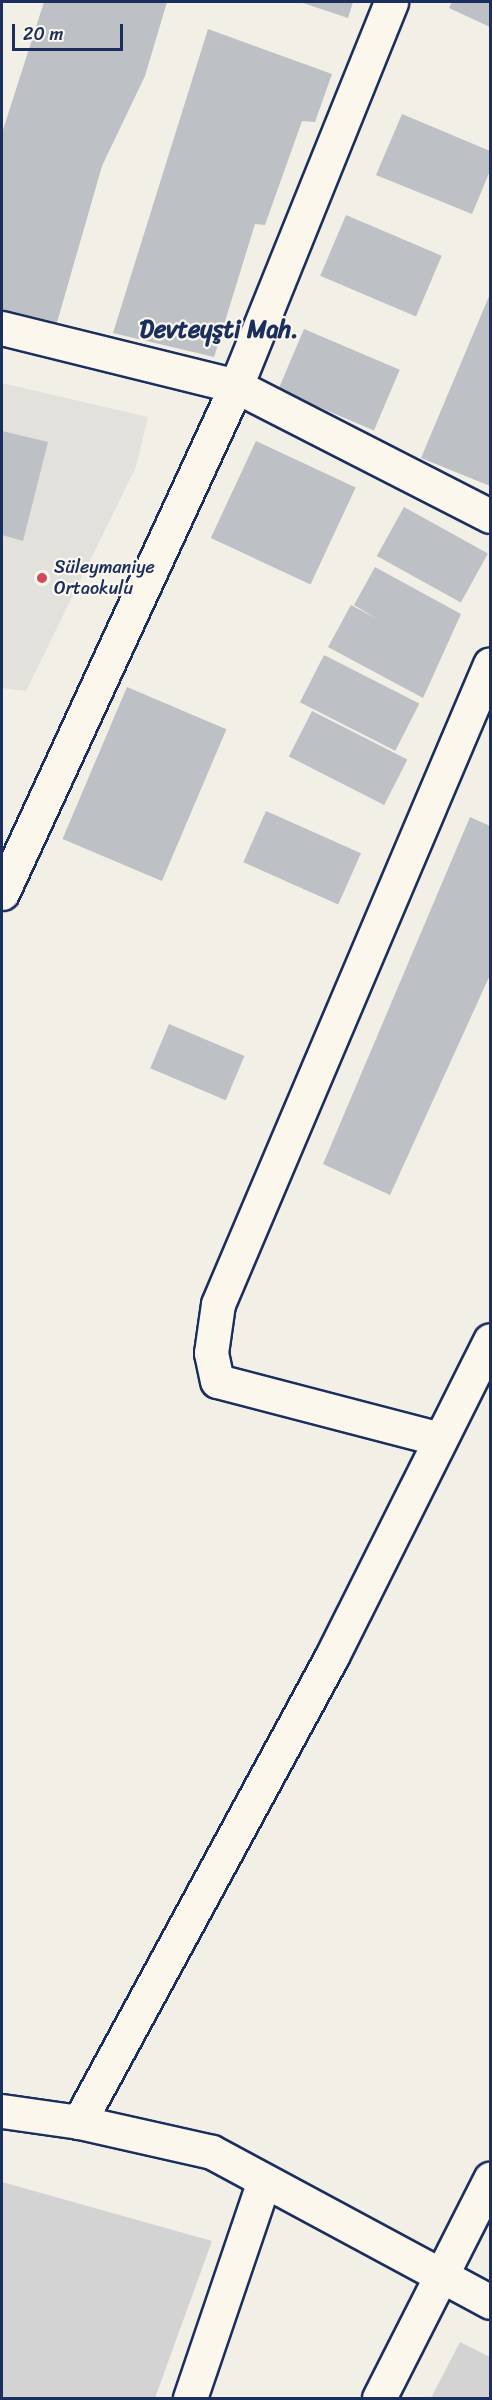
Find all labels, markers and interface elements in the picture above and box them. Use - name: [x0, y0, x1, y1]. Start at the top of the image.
- scale bar: [15, 12, 126, 50]
- text: 20 m: [23, 18, 63, 50]
- district label: Devteyşti Mah.: [140, 316, 298, 344]
- place label: Süleymaniye Ortaokulu: [54, 557, 155, 600]
- marker: Süleymaniye Ortaokulu: [35, 571, 49, 585]

